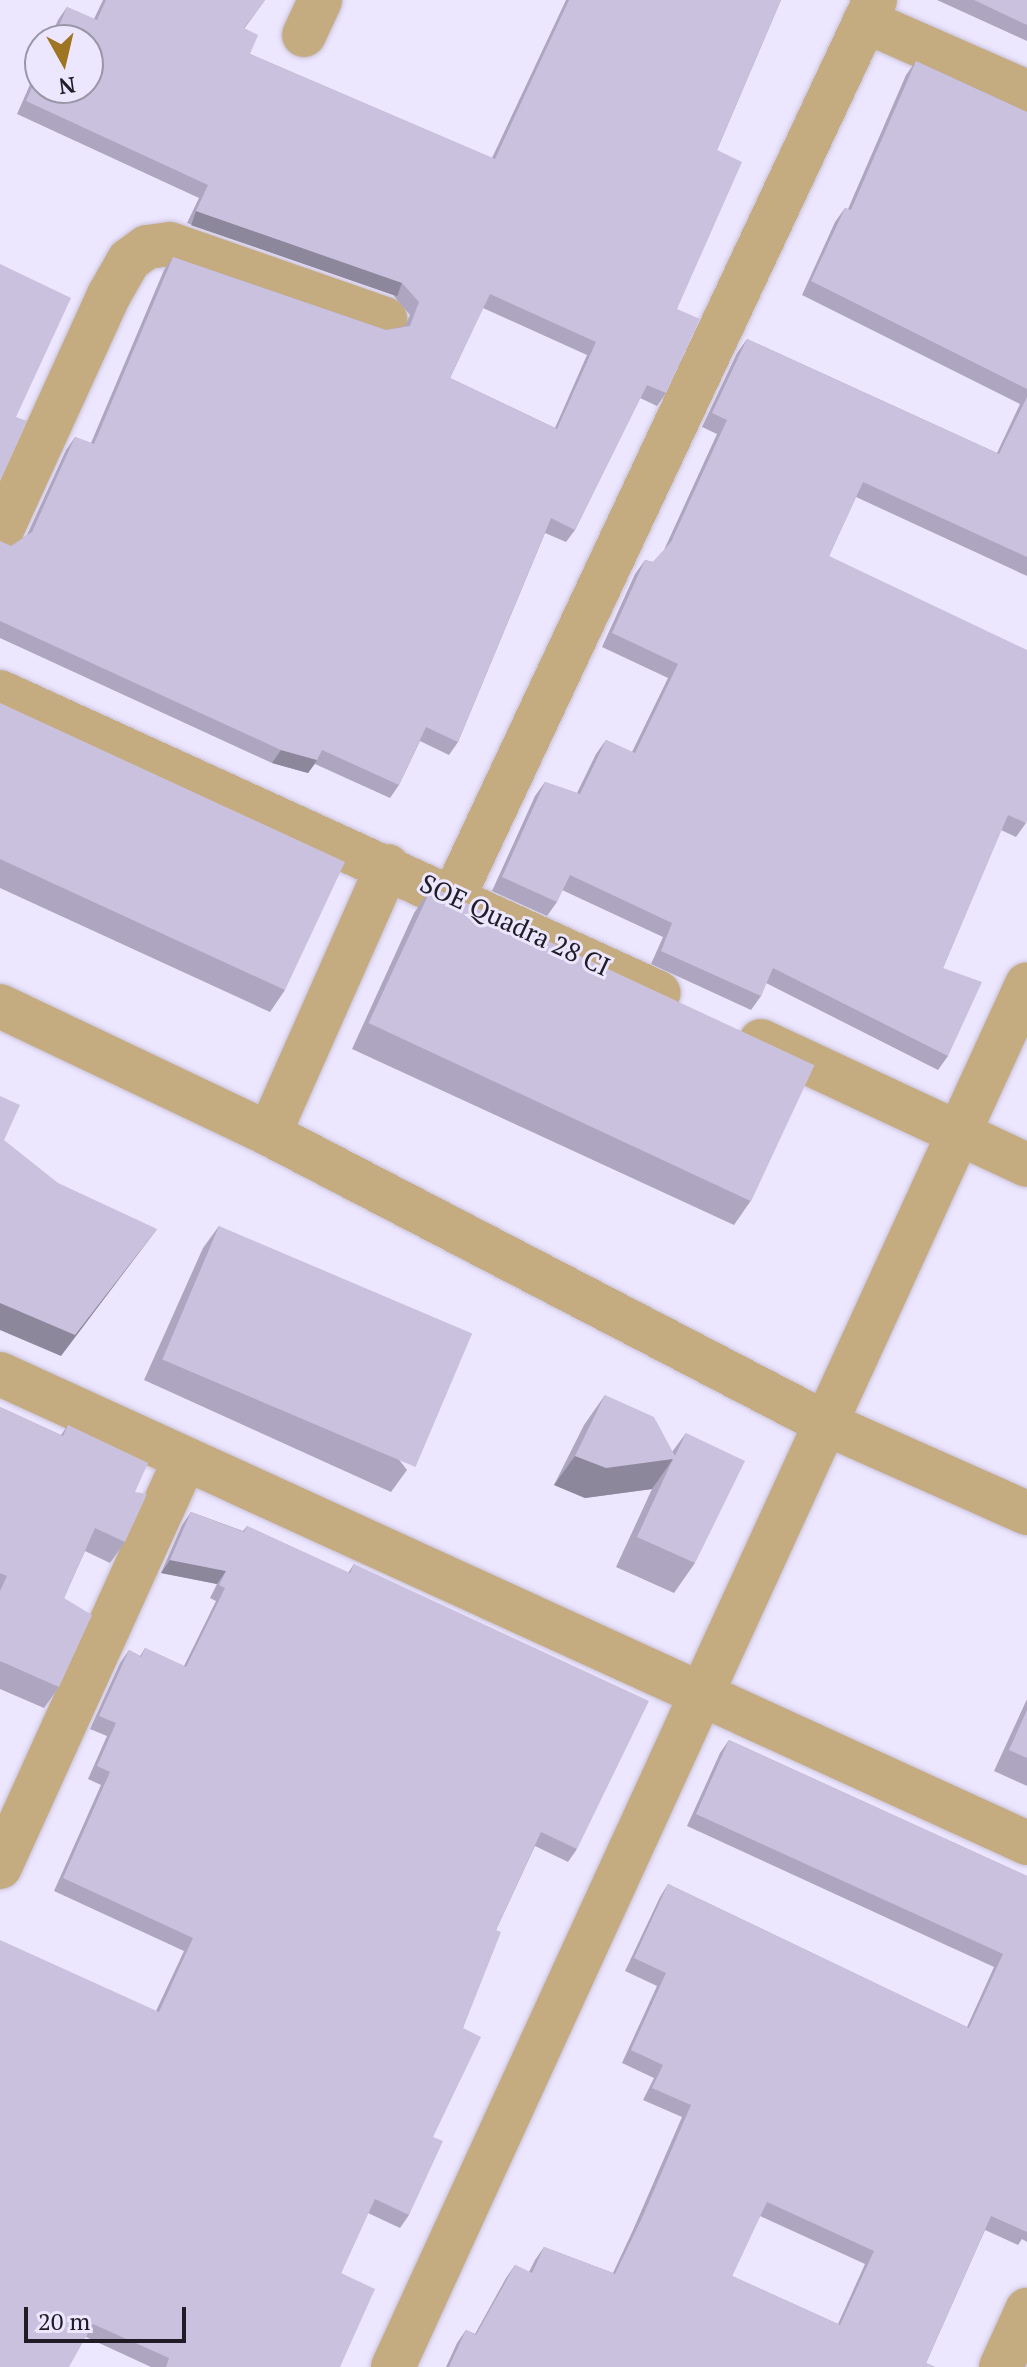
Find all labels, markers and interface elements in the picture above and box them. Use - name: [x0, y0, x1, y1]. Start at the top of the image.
- north arrow: [24, 24, 104, 104]
- text: N: [57, 71, 77, 102]
- street label: SOE Quadra 28 CI: [415, 867, 615, 983]
- scale bar: [28, 2291, 190, 2341]
- text: 20 m: [38, 2305, 90, 2337]

